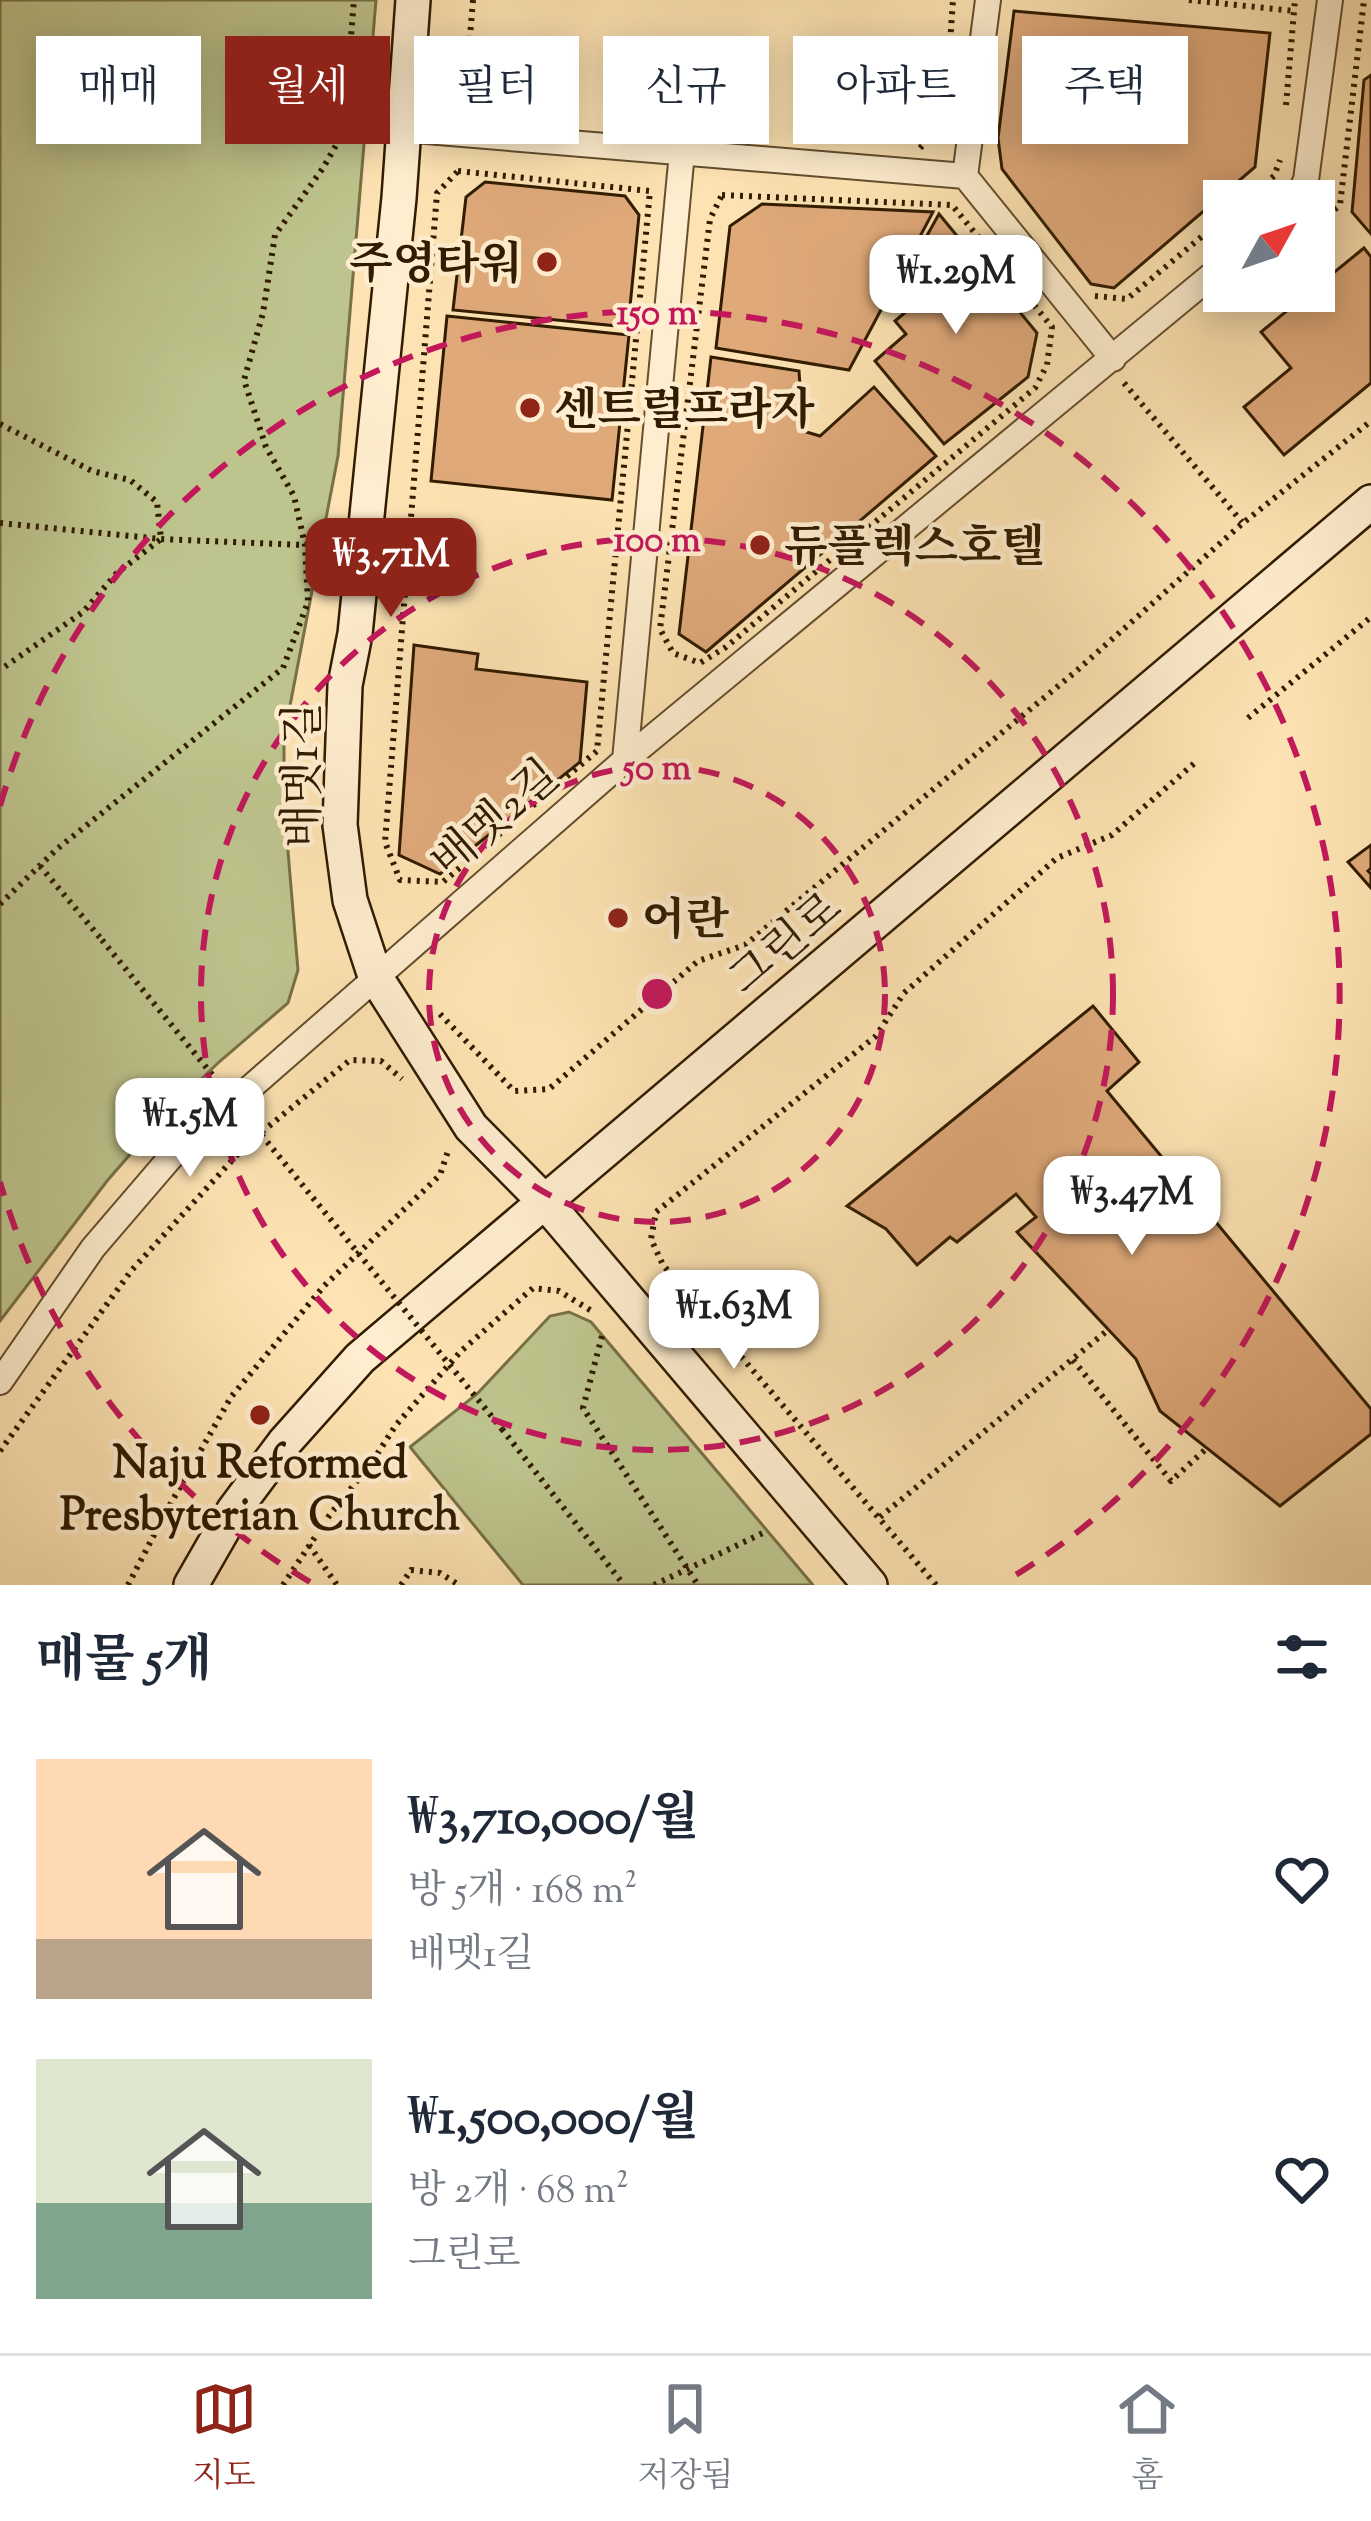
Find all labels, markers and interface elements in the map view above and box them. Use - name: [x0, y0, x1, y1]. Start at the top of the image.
- chip: 매매: [36, 36, 201, 144]
- chip: 월세: [225, 36, 390, 144]
- chip: 필터: [414, 36, 579, 144]
- chip: 신규: [603, 36, 769, 144]
- chip: 아파트: [793, 36, 998, 144]
- chip: 주택: [1022, 36, 1188, 144]
- north arrow: [1203, 180, 1335, 312]
- map controls: [1203, 180, 1335, 312]
- place label: 주영타워: [349, 235, 523, 300]
- pin: ₩1.29M: [858, 235, 1054, 337]
- text: ₩1.29M: [896, 246, 1016, 302]
- marker: 주영타워: [534, 249, 560, 275]
- text: 150 m: [616, 289, 698, 341]
- place label: 센트럴프라자: [554, 381, 815, 446]
- marker: 센트럴프라자: [517, 395, 543, 421]
- text: 100 m: [613, 516, 701, 568]
- pin: ₩3.71M: [293, 518, 489, 620]
- place label: 듀플렉스호텔: [784, 518, 1045, 583]
- text: ₩3.71M: [332, 529, 450, 585]
- marker: 듀플렉스호텔: [747, 532, 773, 558]
- street label: 배멧1길: [274, 702, 339, 848]
- text: 50 m: [620, 744, 692, 796]
- street label: 배멧2길: [419, 747, 576, 895]
- street label: 그린로: [717, 879, 858, 1013]
- place label: 어란: [642, 891, 729, 956]
- marker: 어란: [605, 905, 631, 931]
- centre of rings: [636, 973, 678, 1015]
- pin: ₩1.5M: [106, 1078, 274, 1180]
- text: ₩1.5M: [142, 1089, 238, 1145]
- pin: ₩3.47M: [1034, 1156, 1230, 1258]
- text: ₩3.47M: [1070, 1167, 1194, 1223]
- pin: ₩1.63M: [636, 1270, 832, 1372]
- text: ₩1.63M: [676, 1281, 792, 1337]
- marker: Naju Reformed Presbyterian Church: [247, 1402, 273, 1428]
- place label: Naju Reformed Presbyterian Church: [60, 1434, 461, 1551]
- icon: filters: [1269, 1624, 1335, 1690]
- text: 매물 5개: [36, 1626, 212, 1699]
- text: ₩3,710,000/월: [408, 1784, 700, 1857]
- icon: home: [132, 1807, 276, 1951]
- icon: heart: [1269, 1846, 1335, 1912]
- text: 방 5개 · 168 m²: [408, 1865, 637, 1921]
- text: 배멧1길: [408, 1929, 534, 1985]
- text: ₩1,500,000/월: [408, 2084, 699, 2157]
- icon: home: [132, 2107, 276, 2251]
- icon: heart: [1269, 2146, 1335, 2212]
- text: 방 2개 · 68 m²: [408, 2165, 629, 2221]
- text: 그린로: [408, 2229, 521, 2285]
- tab: 지도: [191, 2376, 257, 2502]
- tab: 저장됨: [638, 2376, 733, 2502]
- tab: 홈: [1114, 2376, 1180, 2502]

